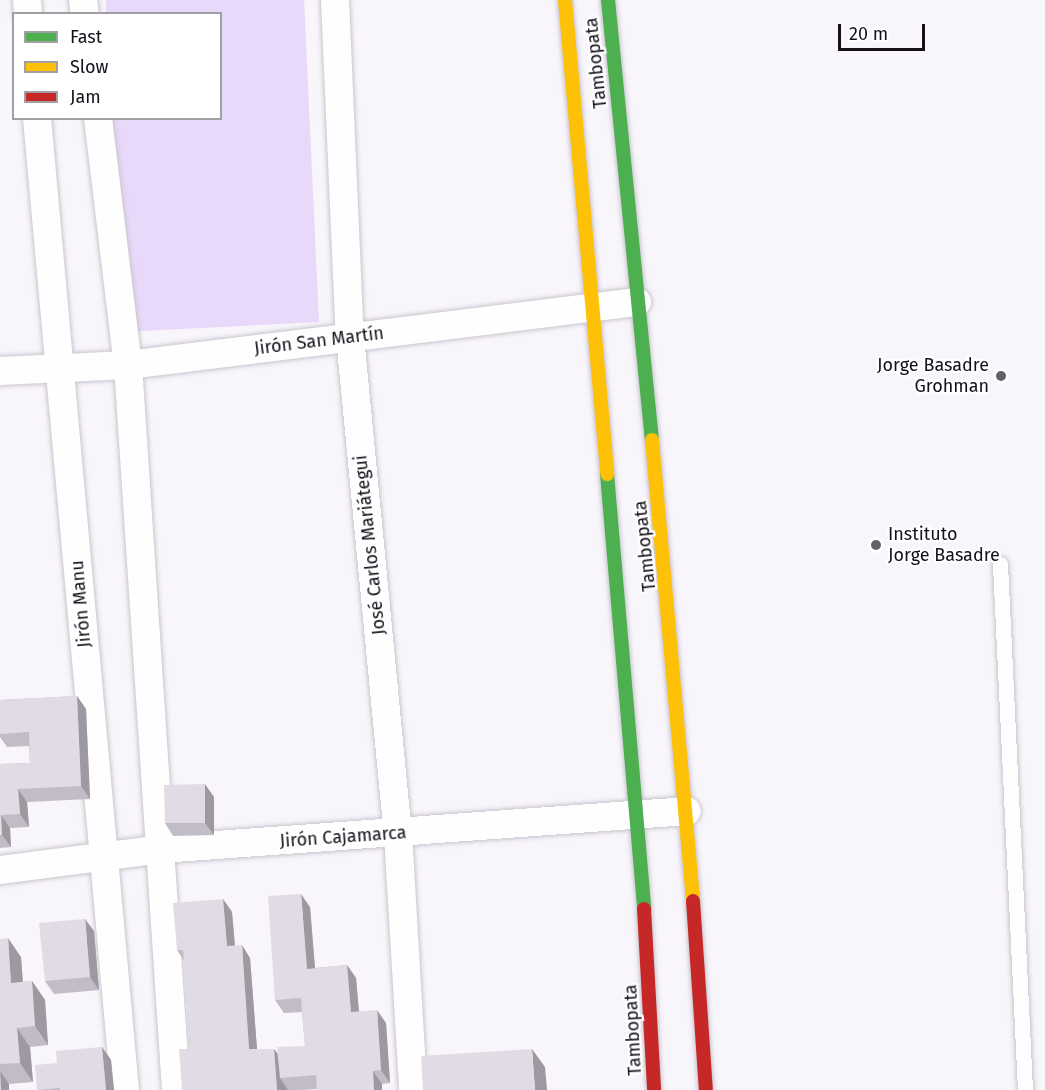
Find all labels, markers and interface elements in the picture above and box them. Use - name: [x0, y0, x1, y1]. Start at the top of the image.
- legend: [12, 12, 222, 120]
- scale bar: [841, 12, 928, 50]
- street label: Tambopata: [580, 16, 612, 110]
- text: 20 m: [849, 23, 888, 45]
- text: Fast: [70, 26, 102, 48]
- text: Slow: [70, 56, 108, 78]
- text: Jam: [70, 86, 101, 108]
- street label: Jirón San Martín: [253, 322, 385, 360]
- place label: Jorge Basadre Grohman: [877, 355, 989, 398]
- marker: Jorge Basadre Grohman: [994, 369, 1008, 383]
- street label: José Carlos Mariátegui: [350, 454, 390, 636]
- street label: Tambopata: [629, 499, 661, 593]
- place label: Instituto Jorge Basadre: [888, 524, 1000, 566]
- marker: Instituto Jorge Basadre: [869, 538, 883, 552]
- street label: Jirón Manu: [66, 559, 96, 649]
- street label: Jirón Cajamarca: [279, 822, 407, 852]
- street label: Tambopata: [620, 984, 646, 1076]

